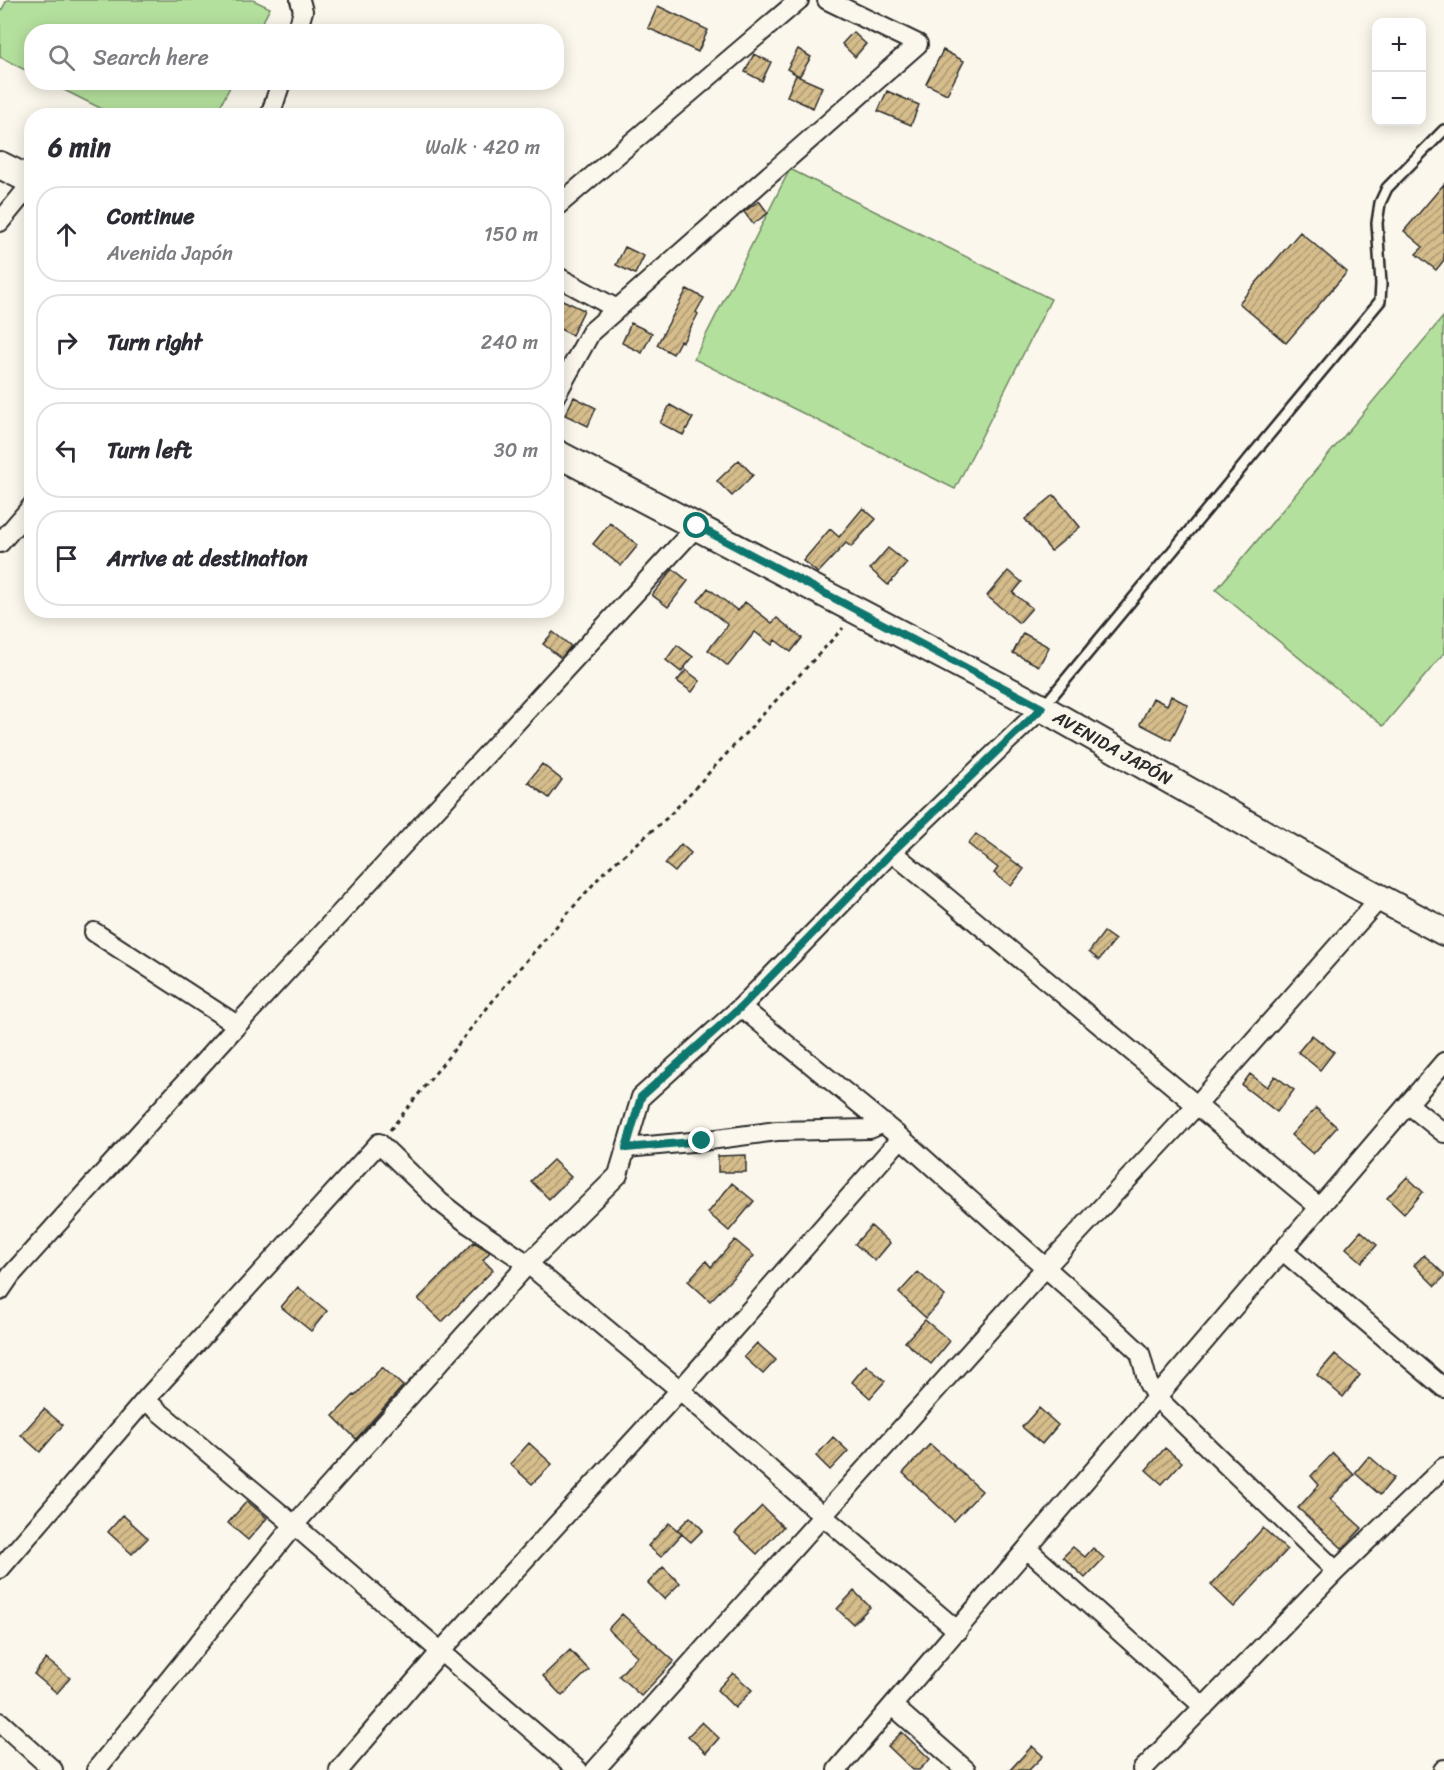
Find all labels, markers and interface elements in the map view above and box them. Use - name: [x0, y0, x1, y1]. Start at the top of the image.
- map controls: [1372, 18, 1426, 126]
- button: +: [1372, 18, 1426, 72]
- search box: [24, 24, 564, 90]
- text: Search here: [93, 38, 209, 77]
- icon: search: [45, 41, 78, 74]
- button: −: [1372, 72, 1426, 126]
- text: 6 min: [48, 124, 111, 170]
- text: Walk · 420 m: [425, 130, 540, 165]
- text: Continue: [107, 197, 195, 236]
- text: 150 m: [484, 217, 538, 252]
- icon: ahead: [50, 218, 83, 251]
- text: Avenida Japón: [107, 236, 233, 271]
- text: Turn right: [107, 323, 202, 362]
- text: 240 m: [481, 325, 538, 360]
- icon: right: [50, 326, 83, 359]
- text: Turn left: [107, 431, 192, 470]
- text: 30 m: [494, 433, 538, 468]
- icon: left: [50, 434, 83, 467]
- route start: [683, 512, 709, 538]
- text: Arrive at destination: [107, 539, 308, 578]
- icon: arrive: [50, 542, 83, 575]
- street label: AVENIDA JAPÓN: [1046, 701, 1179, 795]
- route end: [688, 1127, 714, 1153]

